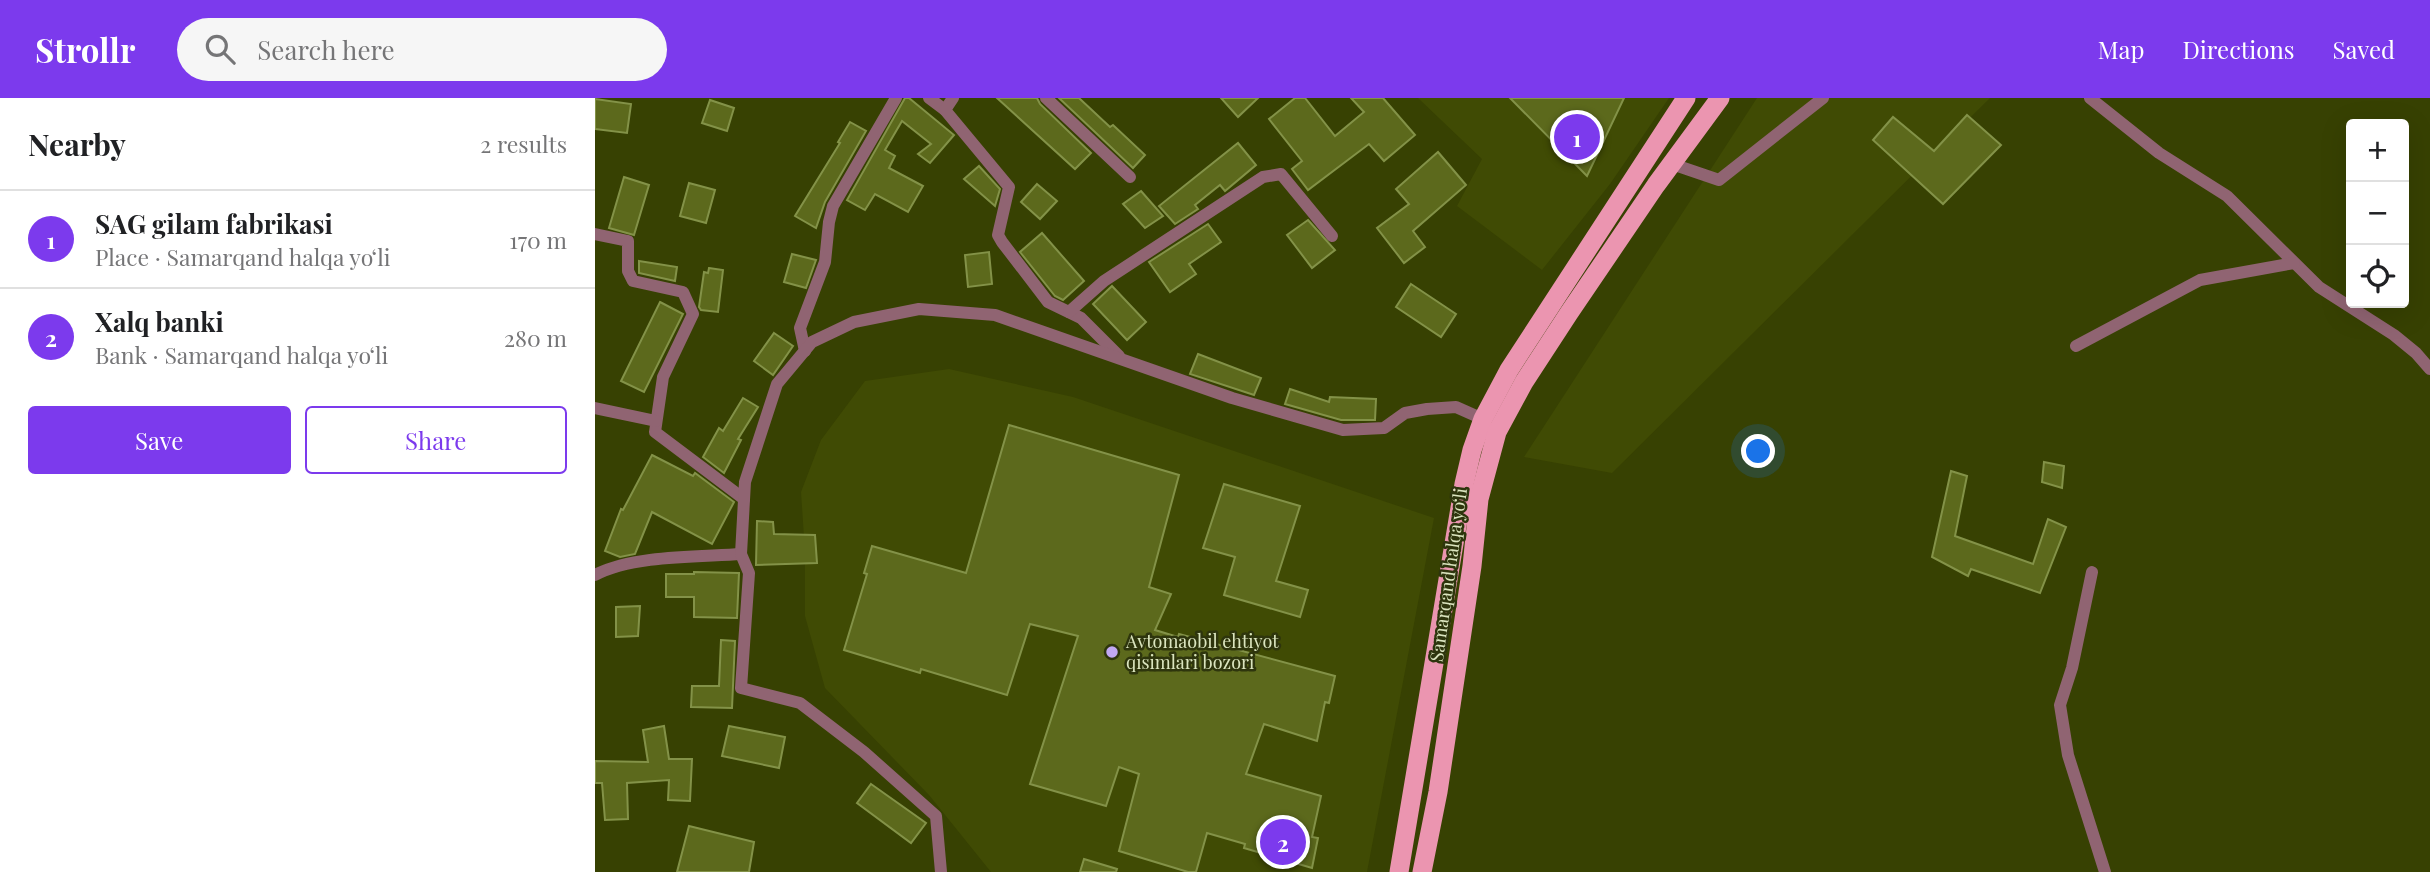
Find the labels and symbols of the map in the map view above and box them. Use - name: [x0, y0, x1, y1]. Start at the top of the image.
- pin: 1: [1554, 111, 1600, 163]
- your location: [1741, 434, 1775, 468]
- street label: Samarqand halqa yoʻli: [1424, 486, 1472, 663]
- place label: Avtomaobil ehtiyot qisimlari bozori: [1125, 629, 1279, 674]
- marker: Avtomaobil ehtiyot qisimlari bozori: [1104, 644, 1120, 660]
- pin: 2: [1260, 816, 1306, 868]

